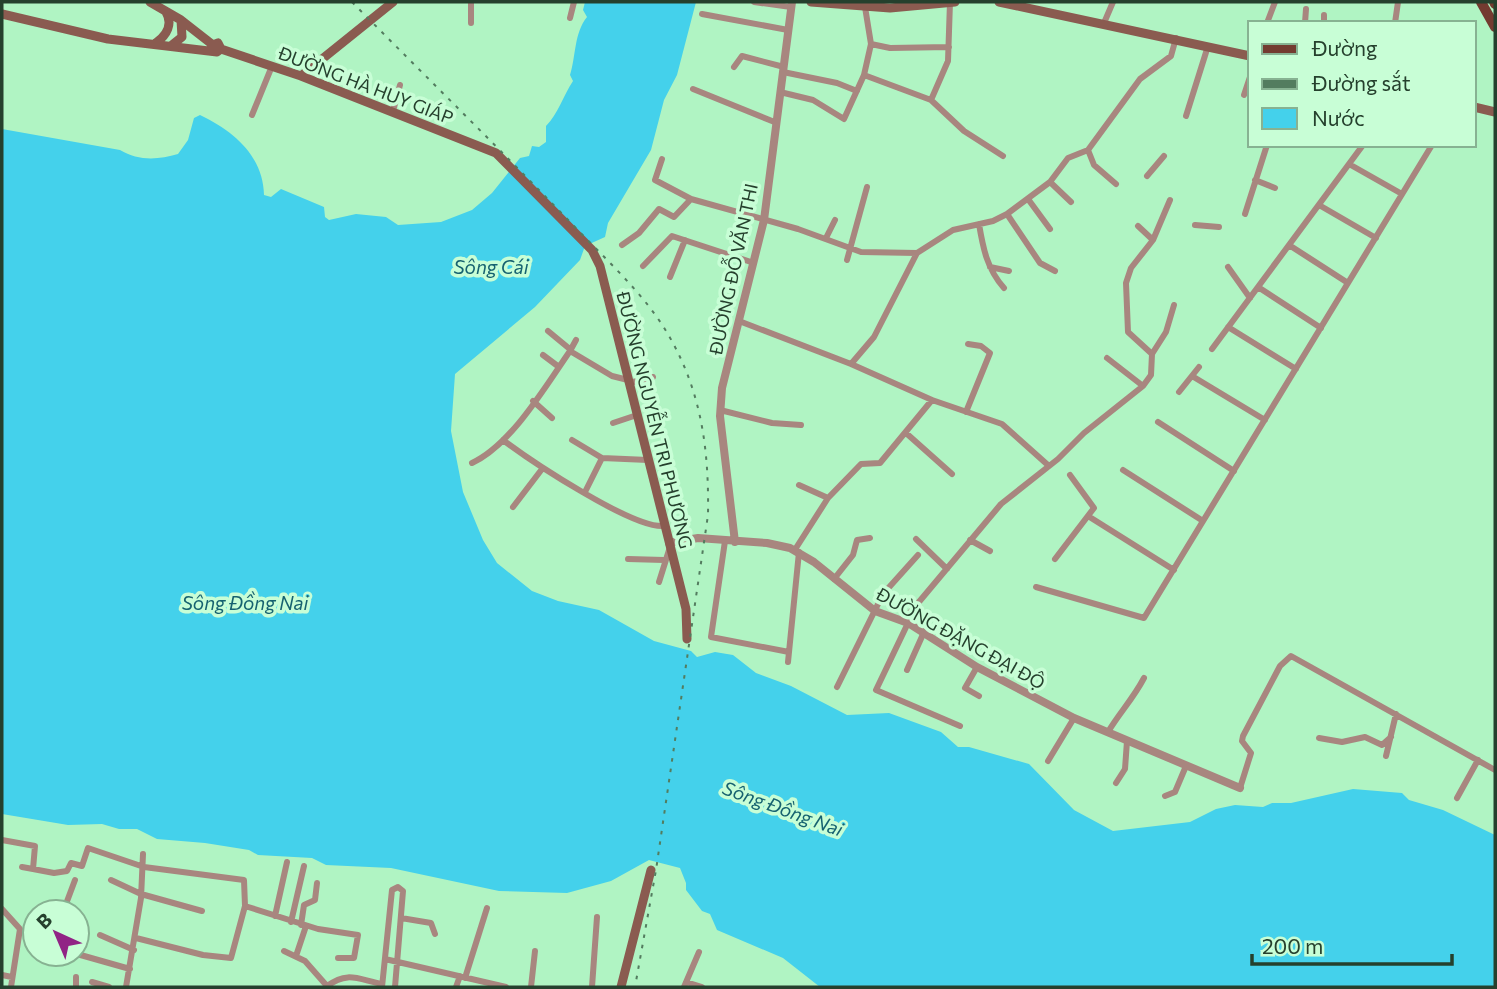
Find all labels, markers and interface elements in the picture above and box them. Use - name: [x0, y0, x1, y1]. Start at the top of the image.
- legend: [1248, 21, 1476, 147]
- text: Đường: [1311, 35, 1377, 60]
- street label: ĐƯỜNG HÀ HUY GIÁP: [275, 41, 457, 129]
- text: Đường sắt: [1311, 70, 1411, 95]
- text: Nước: [1312, 105, 1365, 130]
- street label: ĐƯỜNG ĐỖ VĂN THI: [702, 181, 762, 358]
- water label: Sông Cái: [453, 255, 530, 278]
- street label: ĐƯỜNG NGUYỄN TRI PHƯƠNG: [612, 288, 700, 551]
- street label: ĐƯỜNG ĐẶNG ĐẠI ĐỘ: [872, 582, 1049, 694]
- water label: Sông Đồng Nai: [182, 591, 309, 614]
- water label: Sông Đồng Nai: [720, 776, 847, 841]
- north arrow: [21, 898, 91, 968]
- text: B: [31, 908, 56, 933]
- scale bar: [1252, 922, 1452, 966]
- text: 200 m: [1262, 933, 1323, 958]

